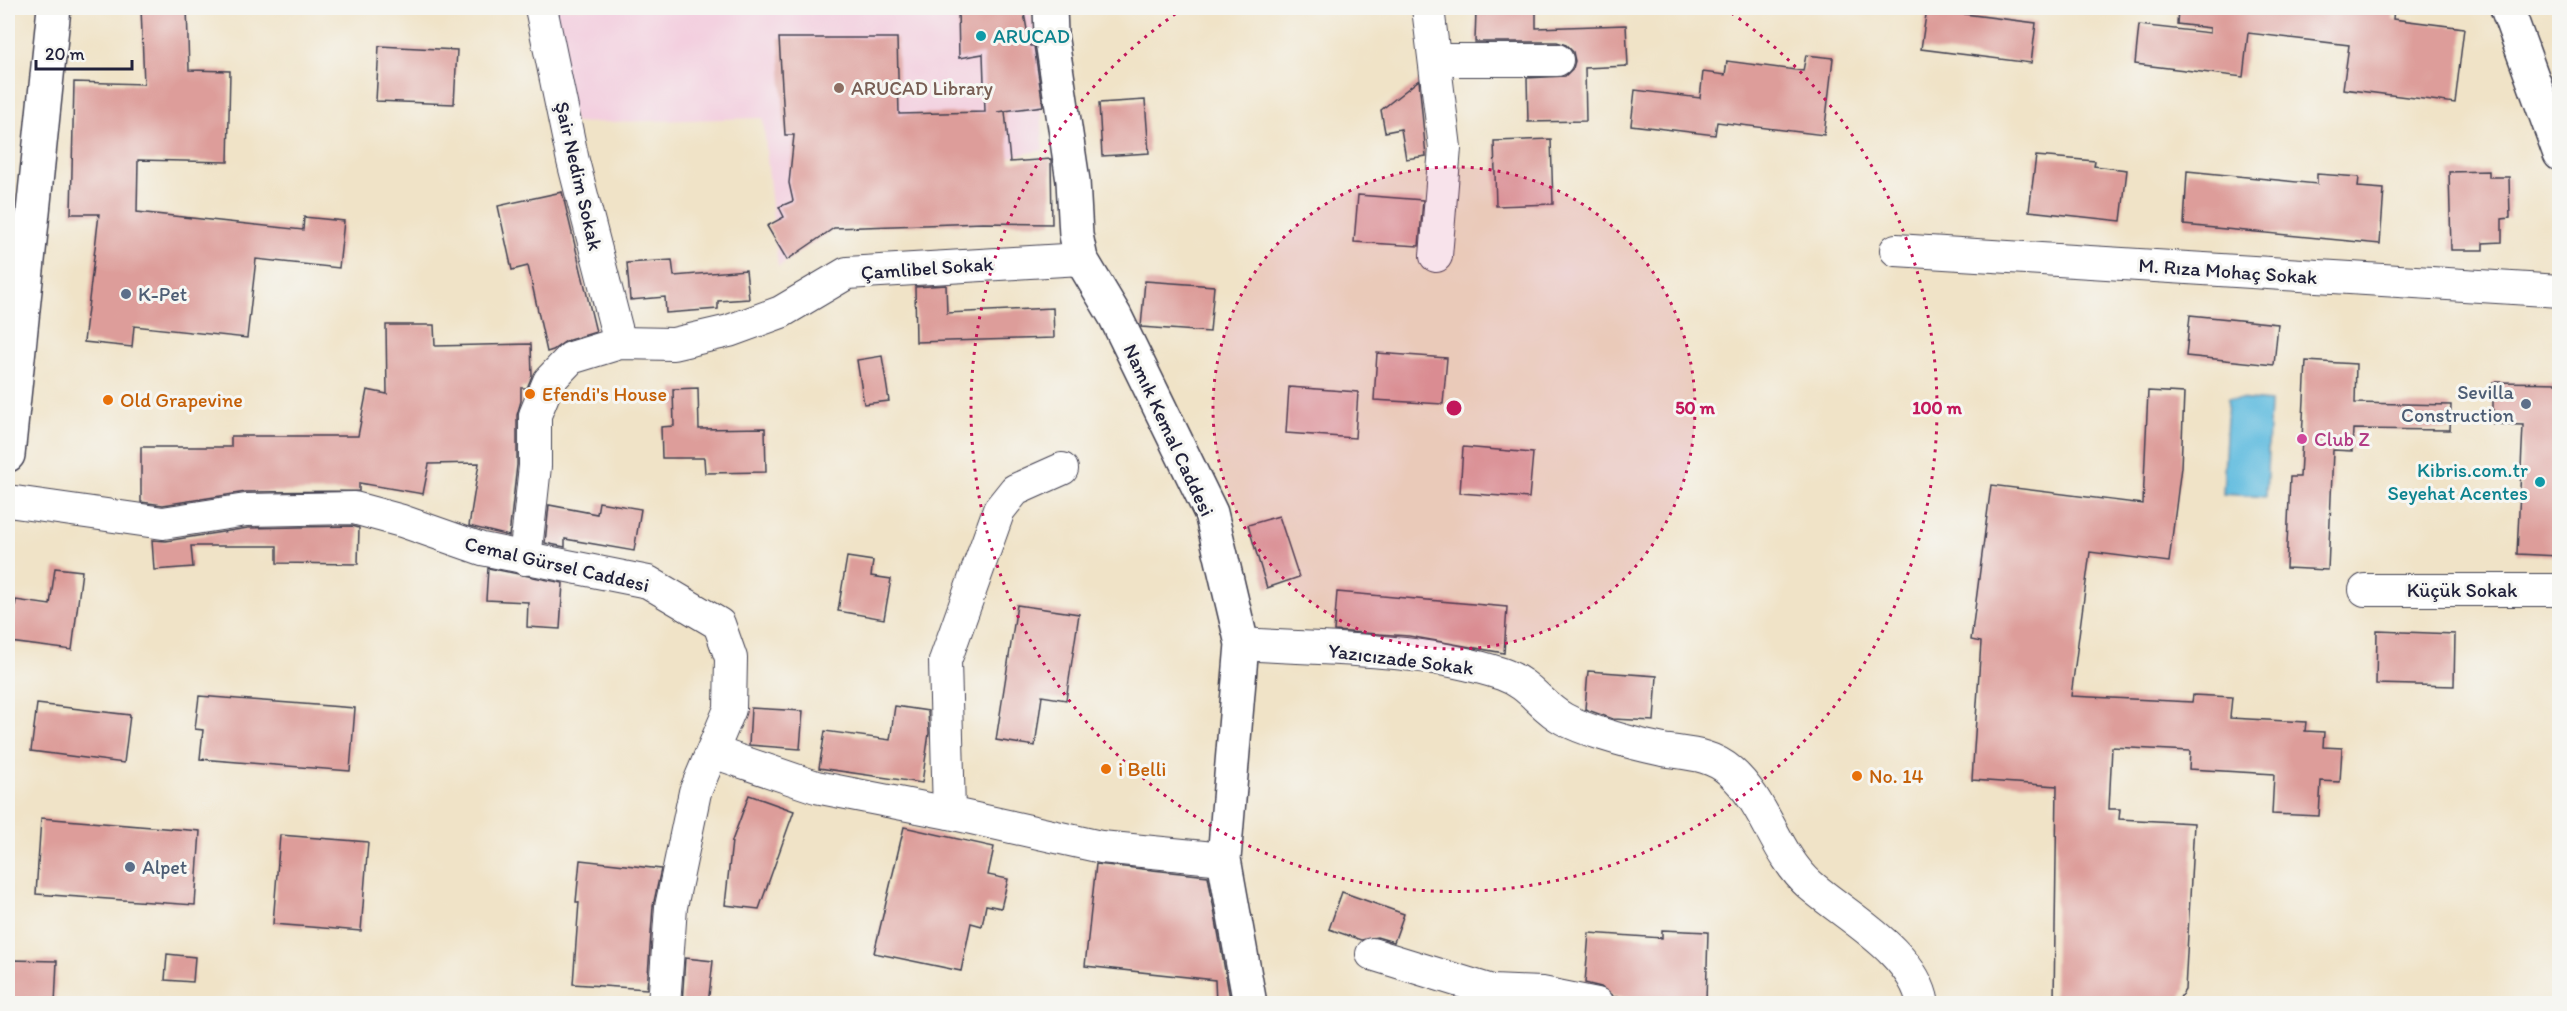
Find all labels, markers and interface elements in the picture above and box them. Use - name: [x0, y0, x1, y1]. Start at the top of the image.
- place label: ARUCAD: [993, 24, 1070, 48]
- marker: ARUCAD: [974, 29, 988, 43]
- scale bar: [36, 33, 132, 71]
- text: 20 m: [45, 43, 85, 65]
- place label: ARUCAD Library: [851, 76, 993, 100]
- marker: ARUCAD Library: [832, 81, 846, 95]
- street label: Şair Nedim Sokak: [550, 99, 608, 253]
- street label: Çamlibel Sokak: [860, 251, 995, 285]
- street label: M. Rıza Mohaç Sokak: [2138, 253, 2319, 289]
- place label: K-Pet: [138, 282, 187, 306]
- marker: K-Pet: [119, 287, 133, 301]
- street label: Namık Kemal Caddesi: [1118, 340, 1220, 520]
- place label: Sevilla Construction: [2401, 380, 2515, 427]
- place label: Efendi's House: [542, 382, 667, 406]
- marker: Efendi's House: [523, 387, 537, 401]
- place label: Old Grapevine: [120, 388, 243, 412]
- marker: Old Grapevine: [101, 393, 115, 407]
- text: 50 m: [1675, 397, 1716, 419]
- text: 100 m: [1912, 397, 1963, 419]
- marker: Sevilla Construction: [2519, 397, 2533, 411]
- centre of rings: [1444, 398, 1464, 418]
- place label: Club Z: [2314, 427, 2370, 451]
- marker: Club Z: [2295, 432, 2309, 446]
- place label: Kibris.com.tr Seyehat Acentes: [2387, 458, 2528, 505]
- marker: Kibris.com.tr Seyehat Acentes: [2533, 475, 2547, 489]
- street label: Cemal Gürsel Caddesi: [462, 531, 652, 597]
- street label: Küçük Sokak: [2407, 578, 2518, 602]
- street label: Yazıcızade Sokak: [1327, 638, 1476, 680]
- place label: i Belli: [1118, 757, 1166, 781]
- marker: i Belli: [1099, 762, 1113, 776]
- place label: No. 14: [1869, 764, 1923, 788]
- marker: No. 14: [1850, 769, 1864, 783]
- place label: Alpet: [142, 855, 187, 879]
- marker: Alpet: [123, 860, 137, 874]

